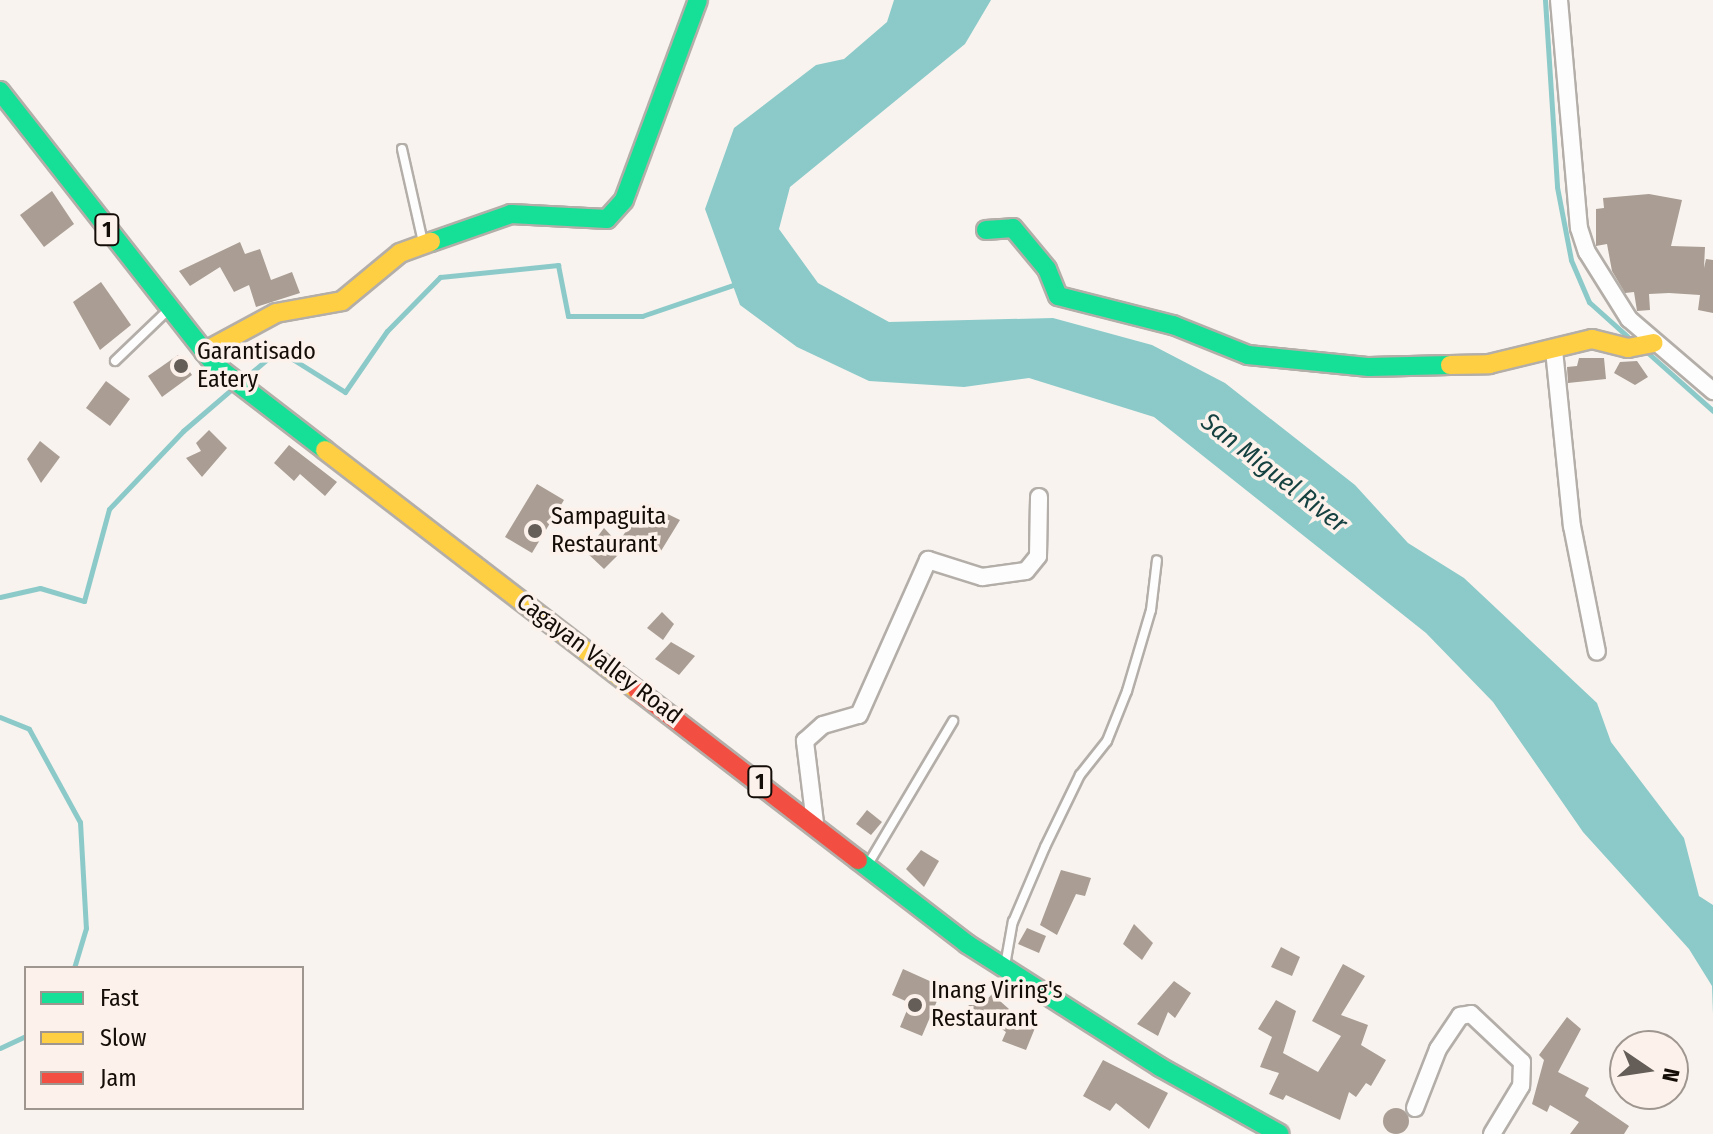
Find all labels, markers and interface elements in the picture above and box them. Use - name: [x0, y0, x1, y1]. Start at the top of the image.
- road number: 1: [93, 212, 121, 248]
- place label: Garantisado Eatery: [197, 338, 316, 394]
- marker: Garantisado Eatery: [172, 357, 190, 375]
- water label: San Miguel River: [1195, 406, 1353, 540]
- place label: Sampaguita Restaurant: [551, 503, 666, 559]
- marker: Sampaguita Restaurant: [526, 522, 544, 540]
- street label: Cagayan Valley Road: [511, 588, 687, 730]
- road number: 1: [746, 764, 774, 800]
- legend: [24, 966, 304, 1110]
- place label: Inang Viring's Restaurant: [931, 977, 1063, 1033]
- text: Fast: [100, 984, 139, 1012]
- marker: Inang Viring's Restaurant: [906, 996, 924, 1014]
- text: Slow: [100, 1024, 146, 1052]
- north arrow: [1609, 1030, 1689, 1110]
- text: Jam: [100, 1064, 137, 1092]
- text: N: [1656, 1066, 1686, 1085]

